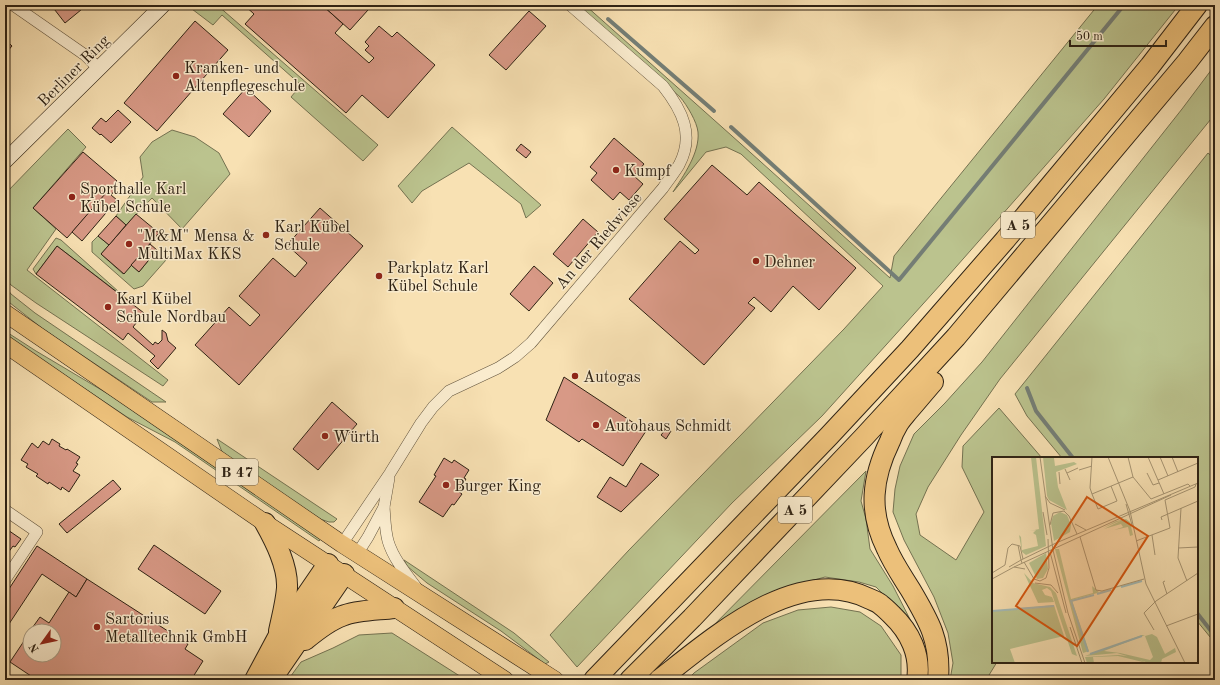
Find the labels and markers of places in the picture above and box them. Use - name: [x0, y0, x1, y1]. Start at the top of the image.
- place label: Kranken- und Altenpflegeschule: [184, 61, 305, 95]
- marker: Kranken- und Altenpflegeschule: [171, 71, 181, 81]
- place label: Kumpf: [624, 164, 672, 180]
- marker: Kumpf: [611, 165, 621, 175]
- place label: Sporthalle Karl Kübel Schule: [80, 182, 186, 216]
- marker: Sporthalle Karl Kübel Schule: [67, 192, 77, 202]
- place label: Karl Kübel Schule: [274, 220, 350, 254]
- place label: "M&M" Mensa & MultiMax KKS: [137, 229, 255, 263]
- marker: Karl Kübel Schule: [261, 230, 271, 240]
- marker: "M&M" Mensa & MultiMax KKS: [124, 239, 134, 249]
- place label: Dehner: [764, 255, 816, 271]
- marker: Dehner: [751, 256, 761, 266]
- place label: Parkplatz Karl Kübel Schule: [387, 261, 488, 295]
- marker: Parkplatz Karl Kübel Schule: [374, 271, 384, 281]
- place label: Karl Kübel Schule Nordbau: [116, 292, 227, 326]
- marker: Karl Kübel Schule Nordbau: [103, 302, 113, 312]
- place label: Autogas: [583, 370, 641, 386]
- marker: Autogas: [570, 371, 580, 381]
- place label: Autohaus Schmidt: [604, 419, 732, 435]
- marker: Autohaus Schmidt: [591, 420, 601, 430]
- place label: Würth: [333, 430, 380, 446]
- marker: Würth: [320, 431, 330, 441]
- place label: Burger King: [454, 479, 541, 495]
- marker: Burger King: [441, 480, 451, 490]
- place label: Sartorius Metalltechnik GmbH: [105, 612, 247, 646]
- marker: Sartorius Metalltechnik GmbH: [92, 622, 102, 632]

